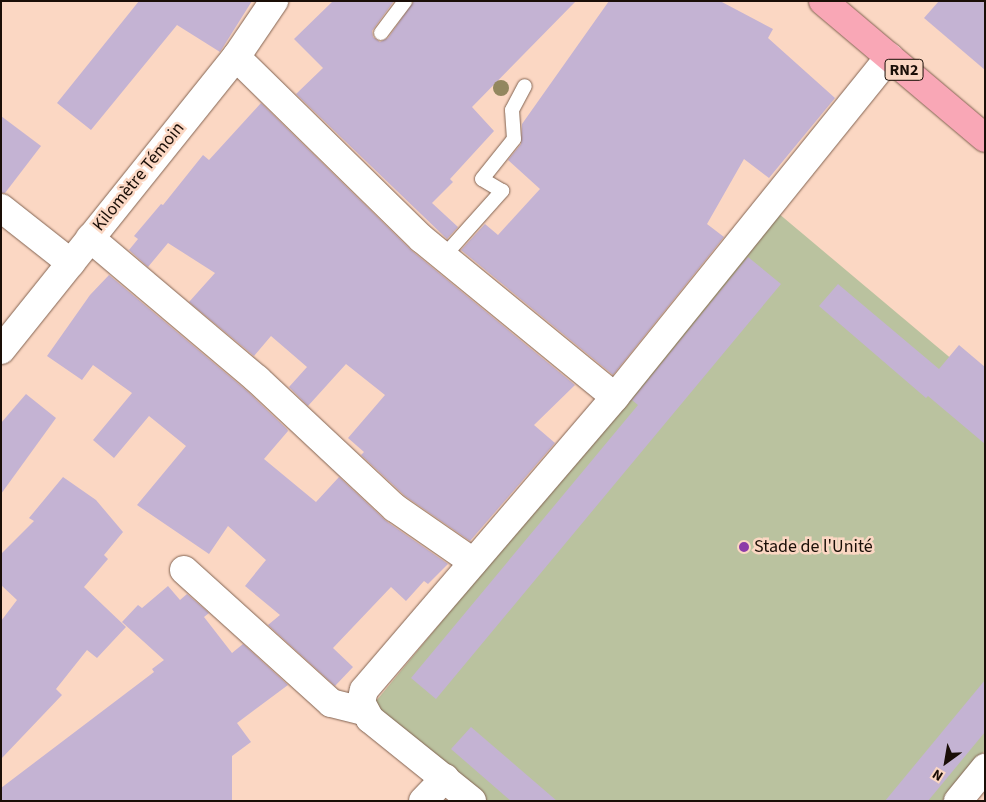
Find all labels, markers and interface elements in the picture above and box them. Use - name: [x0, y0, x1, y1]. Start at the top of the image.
- road number: RN2: [884, 56, 924, 84]
- street label: Kilomètre Témoin: [88, 118, 190, 236]
- place label: Stade de l'Unité: [754, 536, 873, 558]
- marker: Stade de l'Unité: [738, 541, 750, 553]
- north arrow: [921, 737, 971, 787]
- text: N: [929, 764, 947, 786]

